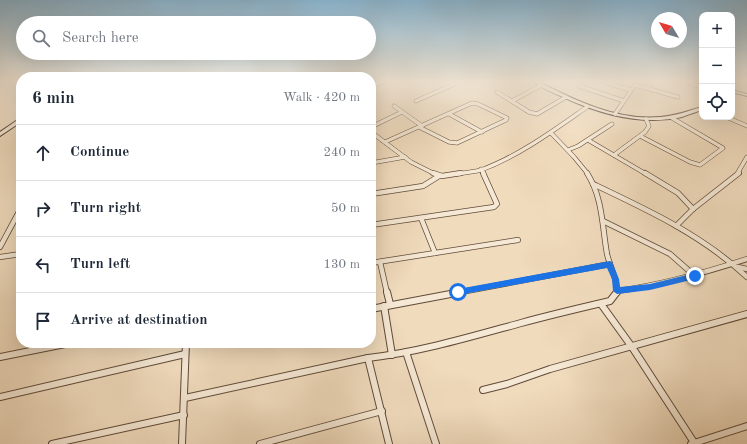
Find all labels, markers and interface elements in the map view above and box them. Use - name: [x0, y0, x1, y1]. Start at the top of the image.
- north arrow: [651, 12, 687, 48]
- map controls: [699, 12, 735, 120]
- button: +: [699, 12, 735, 48]
- search box: [16, 16, 376, 60]
- icon: search: [30, 27, 52, 49]
- text: Search here: [62, 31, 139, 46]
- button: −: [699, 48, 735, 84]
- button: locate: [699, 84, 735, 120]
- text: 6 min: [32, 90, 75, 107]
- text: Walk · 420 m: [283, 91, 360, 104]
- icon: ahead: [32, 142, 54, 164]
- text: Continue: [70, 145, 129, 160]
- text: 240 m: [323, 146, 360, 159]
- icon: right: [32, 198, 54, 220]
- text: Turn right: [70, 201, 141, 216]
- text: 50 m: [331, 202, 360, 215]
- icon: left: [32, 254, 54, 276]
- text: Turn left: [70, 257, 130, 272]
- text: 130 m: [323, 258, 360, 271]
- route end: [686, 267, 704, 285]
- route start: [449, 283, 467, 301]
- icon: arrive: [32, 310, 54, 332]
- text: Arrive at destination: [70, 313, 208, 328]

